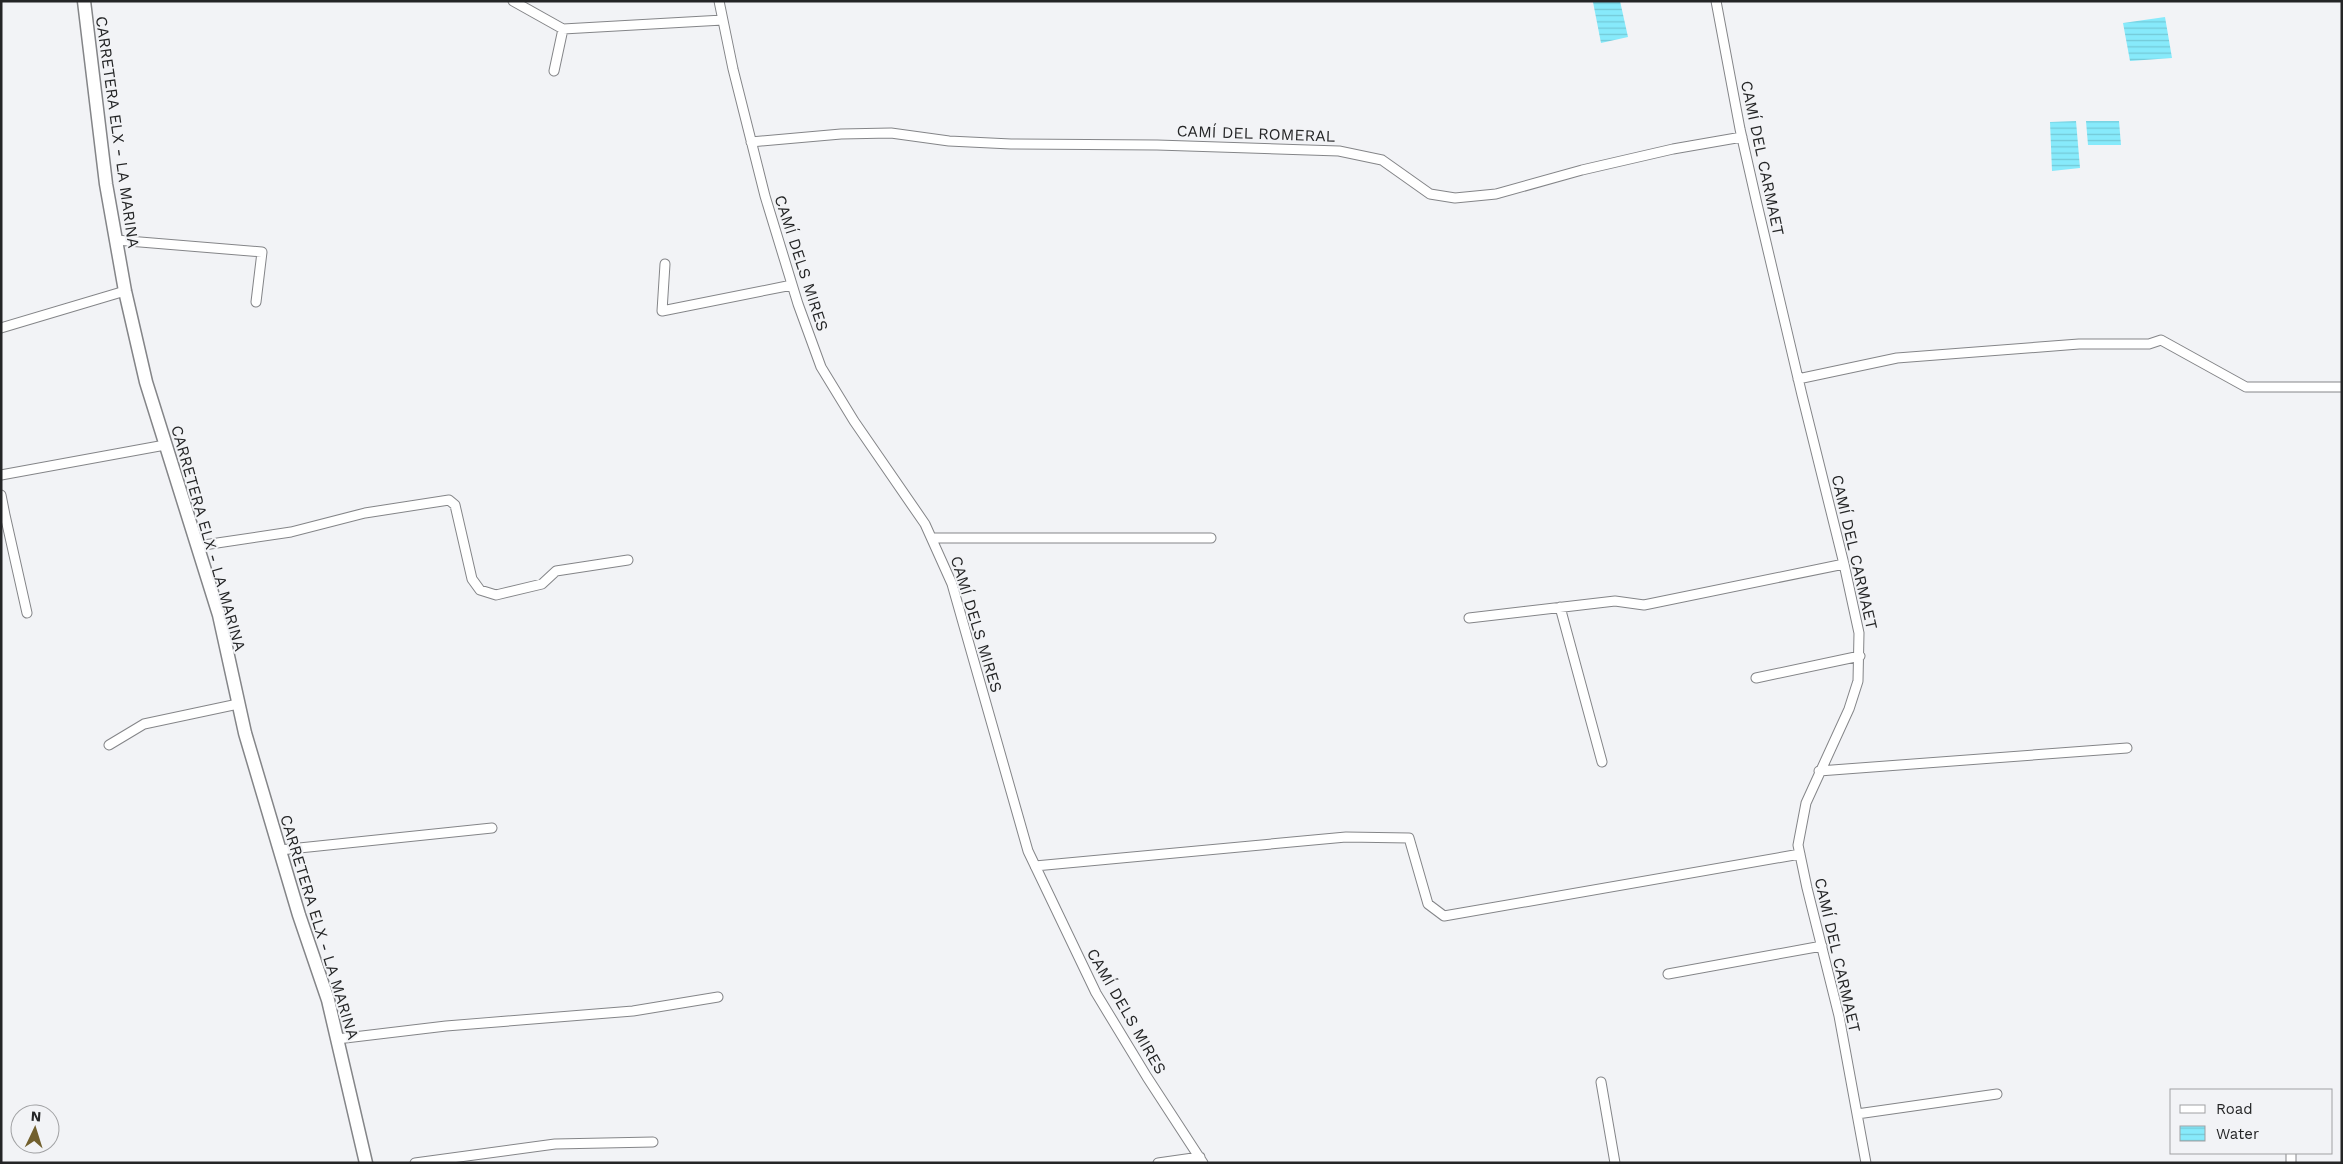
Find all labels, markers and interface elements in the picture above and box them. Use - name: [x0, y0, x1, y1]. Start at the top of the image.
- street label: CARRETERA ELX - LA MARINA: [92, 15, 143, 250]
- street label: CAMÍ DEL CARMAET: [1737, 79, 1788, 238]
- street label: CAMÍ DEL ROMERAL: [1176, 121, 1336, 146]
- street label: CAMÍ DELS MIRES: [771, 193, 832, 334]
- street label: CARRETERA ELX - LA MARINA: [167, 423, 250, 654]
- street label: CAMÍ DEL CARMAET: [1827, 473, 1882, 632]
- street label: CAMÍ DELS MIRES: [947, 554, 1006, 695]
- street label: CARRETERA ELX - LA MARINA: [276, 812, 363, 1042]
- street label: CAMÍ DEL CARMAET: [1810, 876, 1865, 1035]
- street label: CAMÍ DELS MIRES: [1083, 945, 1170, 1077]
- legend: [2170, 1089, 2333, 1154]
- text: Road: [2216, 1100, 2253, 1118]
- north arrow: [10, 1104, 60, 1154]
- text: N: [30, 1108, 42, 1124]
- text: Water: [2216, 1125, 2259, 1143]

